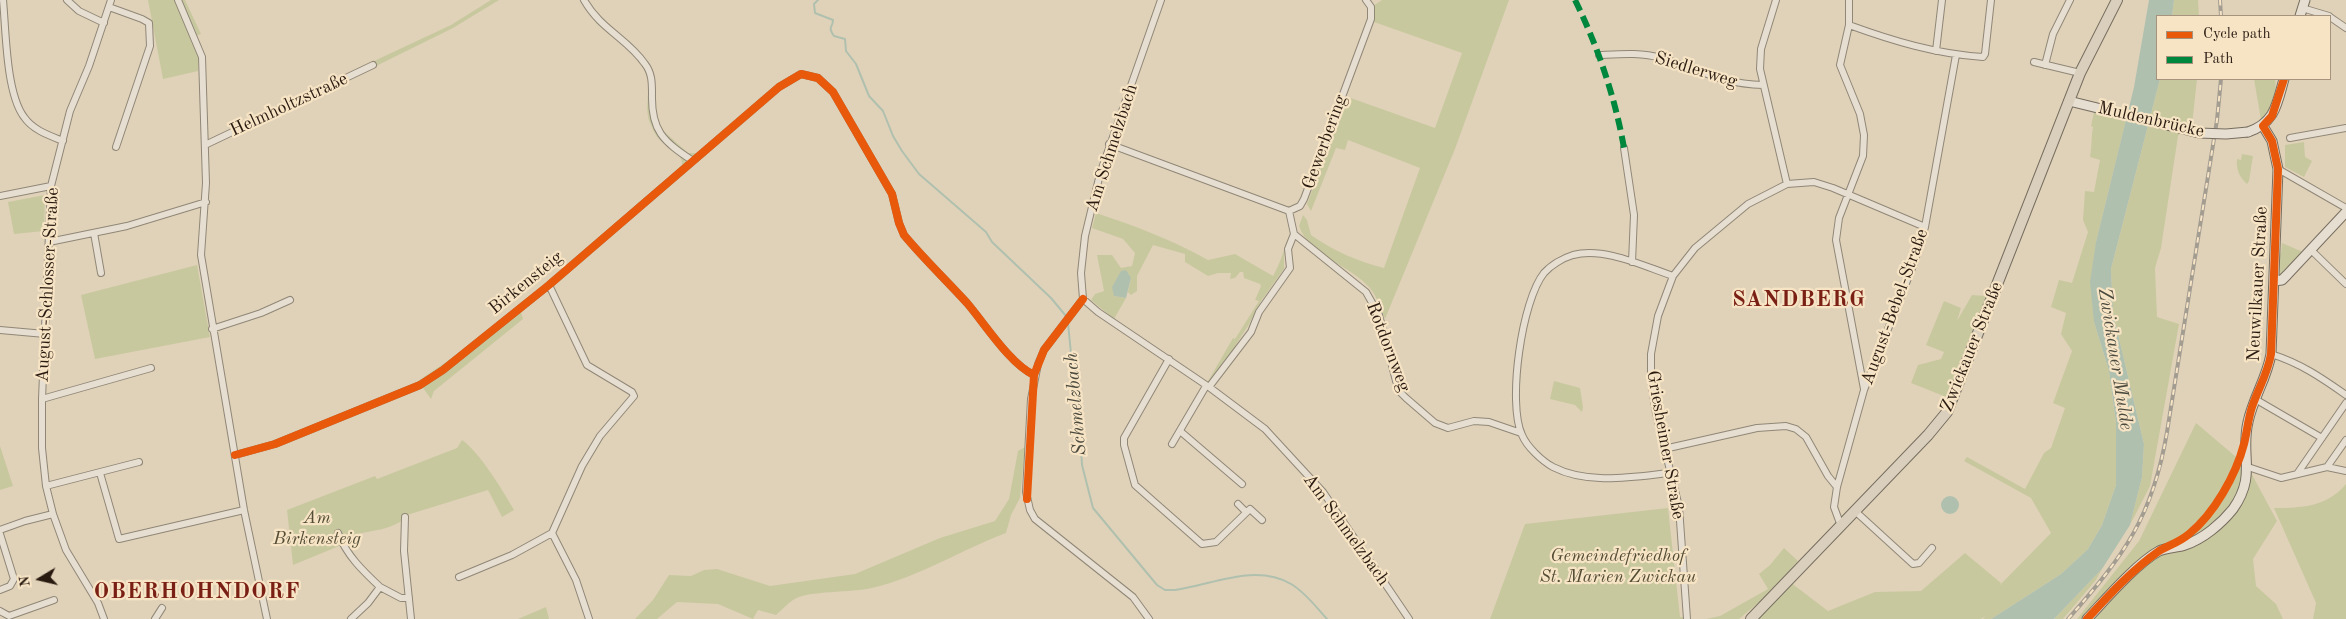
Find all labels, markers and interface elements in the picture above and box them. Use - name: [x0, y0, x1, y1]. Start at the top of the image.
- legend: [2156, 15, 2331, 80]
- text: Cycle path: [2203, 27, 2271, 42]
- street label: Siedlerweg: [1652, 47, 1740, 93]
- text: Path: [2203, 52, 2233, 67]
- street label: Helmholtzstraße: [227, 68, 351, 142]
- street label: Am Schmelzbach: [1081, 81, 1143, 215]
- street label: Gewerbering: [1298, 92, 1352, 192]
- street label: Muldenbrücke: [2096, 97, 2206, 143]
- street label: August-Schlosser-Straße: [32, 187, 64, 383]
- street label: Neuwilkauer Straße: [2243, 206, 2273, 362]
- street label: August-Bebel-Straße: [1857, 226, 1933, 388]
- street label: Birkensteig: [485, 247, 567, 319]
- street label: Zwickauer Straße: [1936, 279, 2008, 415]
- water label: Zwickauer Mulde: [2092, 286, 2138, 432]
- district label: SANDBERG: [1731, 287, 1867, 313]
- street label: Rotdornweg: [1361, 299, 1415, 395]
- water label: Schmelzbach: [1060, 351, 1092, 457]
- street label: Griesheimer Straße: [1641, 369, 1689, 521]
- street label: Am Schmelzbach: [1298, 470, 1394, 590]
- park label: Am Birkensteig: [273, 507, 361, 550]
- park label: Gemeindefriedhof St. Marien Zwickau: [1540, 545, 1696, 588]
- north arrow: [15, 554, 65, 604]
- text: N: [17, 575, 33, 588]
- district label: OBERHOHNDORF: [92, 579, 302, 605]

